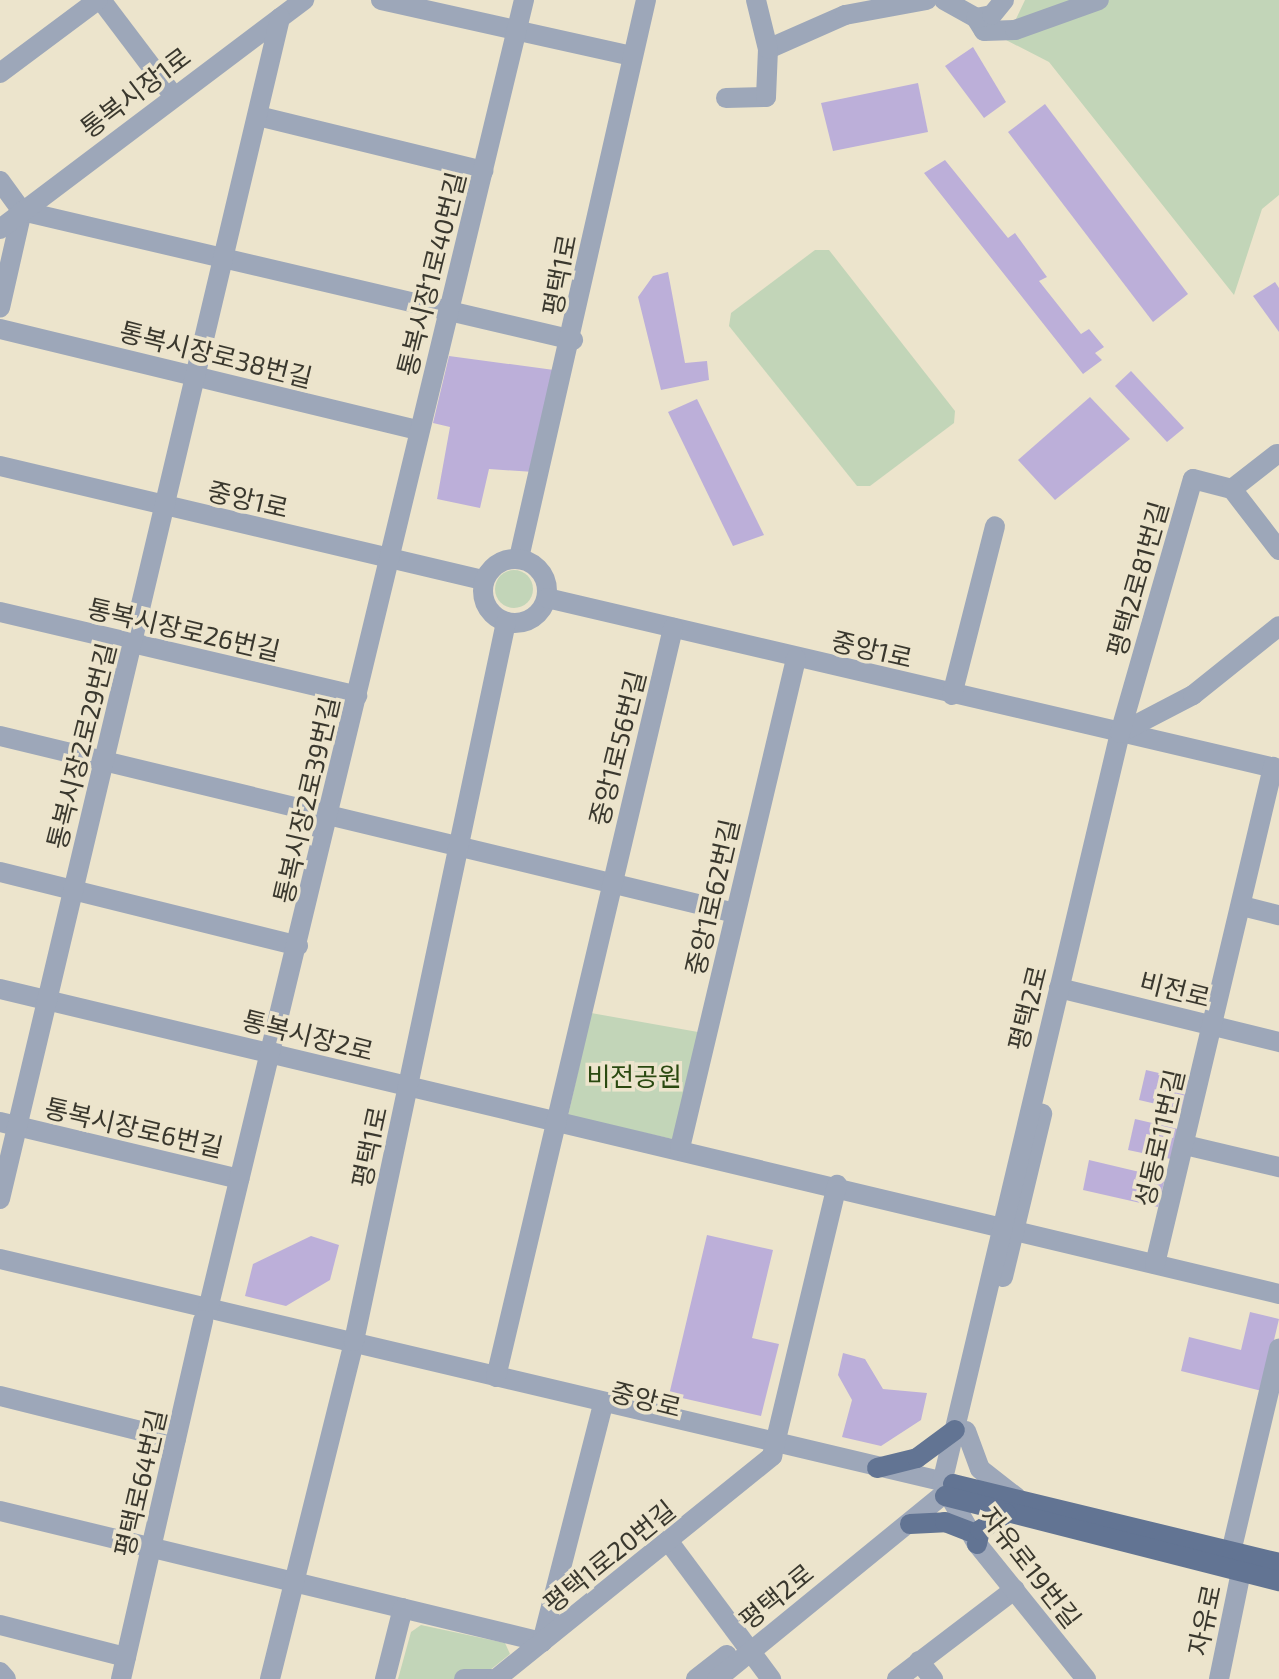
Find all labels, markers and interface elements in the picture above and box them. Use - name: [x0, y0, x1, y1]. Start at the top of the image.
- street label: 통복시장1로: [74, 40, 196, 144]
- street label: 통복시장1로40번길: [391, 169, 471, 379]
- street label: 평택1로: [536, 232, 582, 318]
- street label: 통복시장로38번길: [116, 315, 316, 393]
- street label: 중앙1로: [204, 475, 292, 523]
- street label: 평택2로81번길: [1100, 498, 1174, 660]
- street label: 통복시장로26번길: [85, 592, 283, 666]
- street label: 중앙1로: [828, 625, 916, 673]
- street label: 통복시장2로29번길: [40, 640, 122, 852]
- street label: 중앙1로56번길: [583, 667, 651, 829]
- street label: 통복시장2로39번길: [267, 694, 345, 906]
- street label: 중앙1로62번길: [679, 816, 745, 978]
- street label: 평택2로: [1001, 962, 1053, 1054]
- street label: 비전로: [1136, 965, 1214, 1013]
- street label: 통복시장2로: [239, 1004, 377, 1066]
- park label: 비전공원: [586, 1060, 682, 1092]
- street label: 성동로11번길: [1128, 1066, 1190, 1210]
- street label: 통복시장로6번길: [42, 1091, 226, 1163]
- street label: 평택1로: [345, 1104, 393, 1190]
- street label: 중앙로: [607, 1375, 685, 1423]
- street label: 평택로64번길: [108, 1406, 172, 1560]
- street label: 평택1로20번길: [537, 1493, 681, 1619]
- street label: 자유로19번길: [974, 1500, 1088, 1634]
- street label: 평택2로: [733, 1557, 819, 1635]
- street label: 자유로: [1181, 1582, 1227, 1658]

